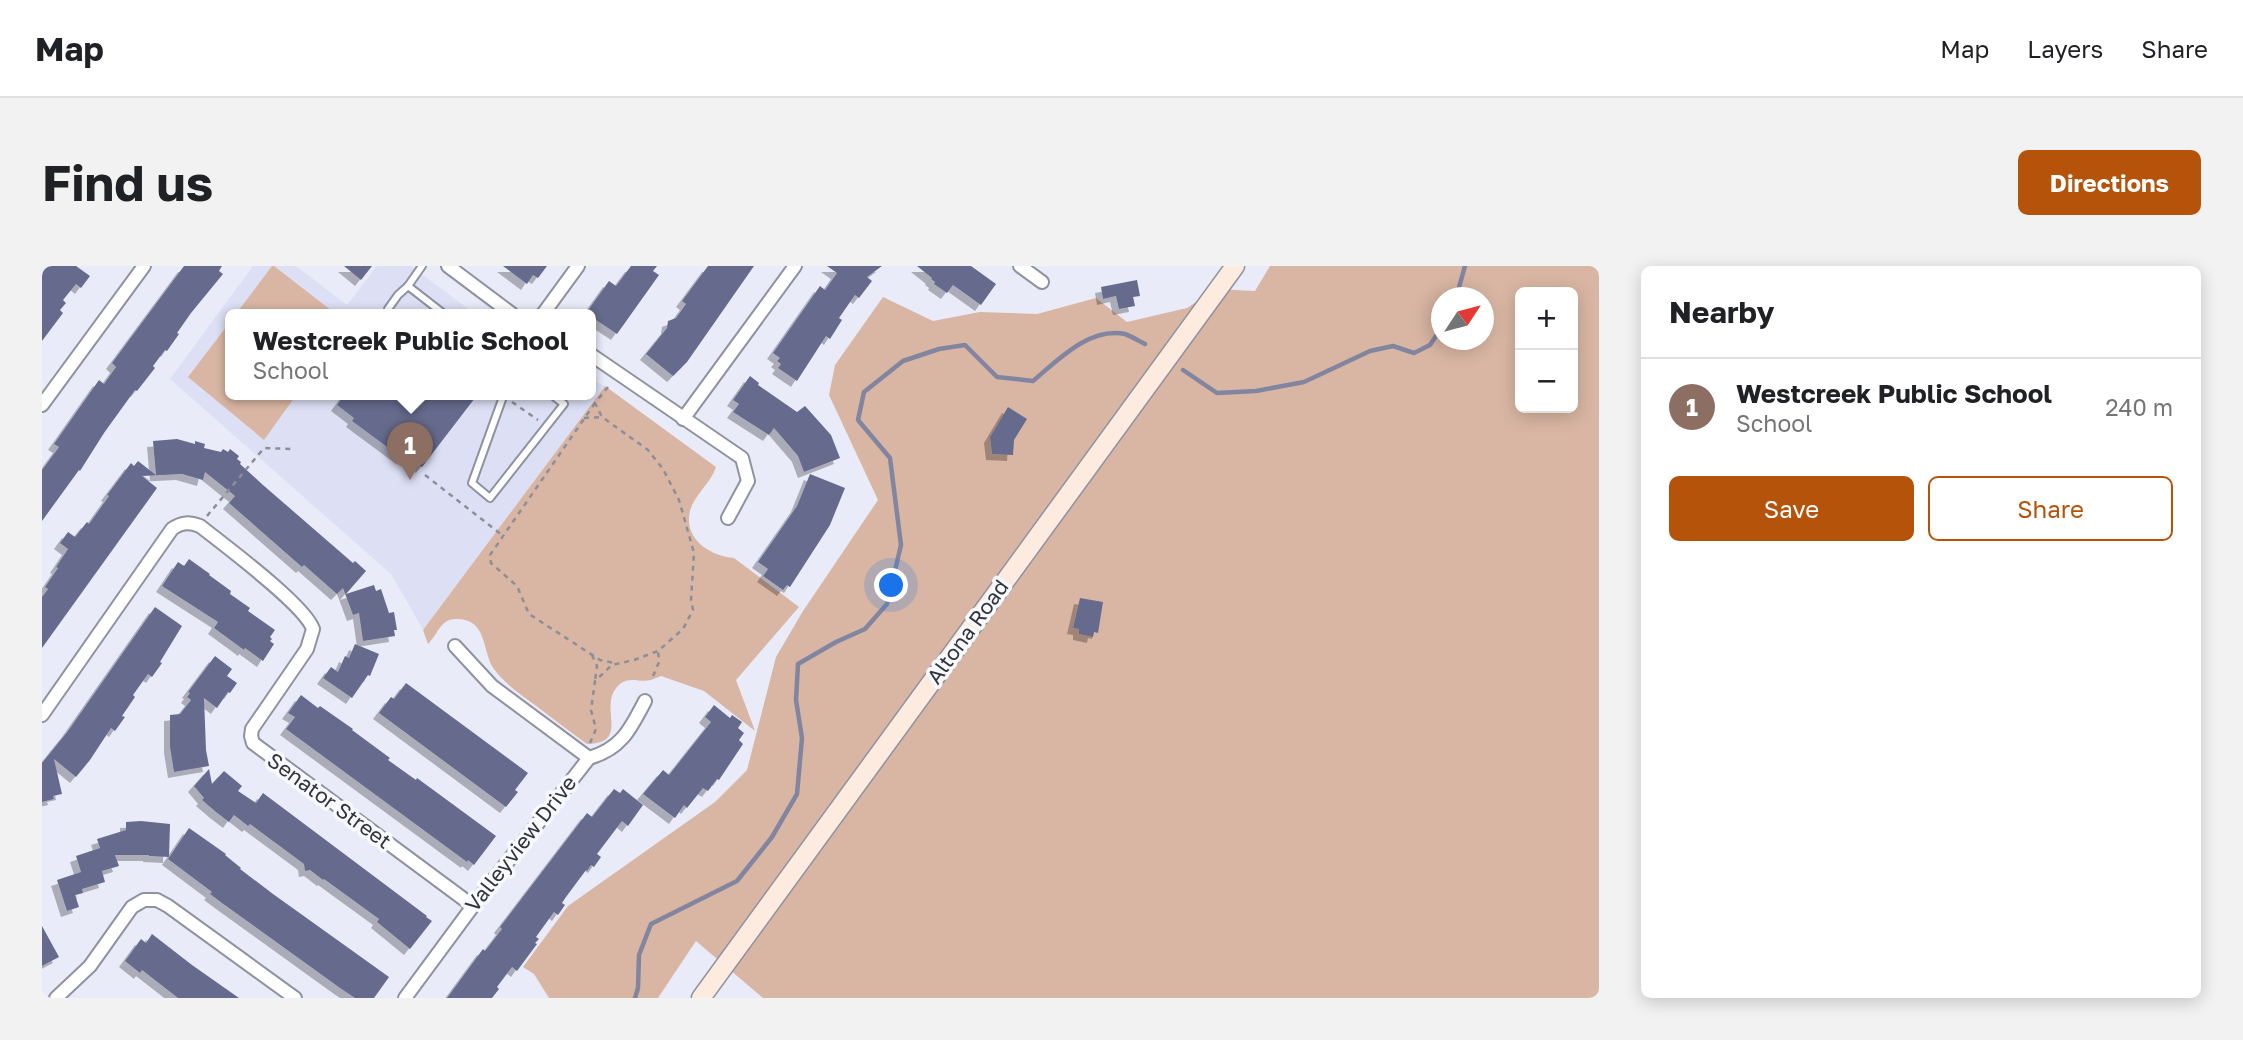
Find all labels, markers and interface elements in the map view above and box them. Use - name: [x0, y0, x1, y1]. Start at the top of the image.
- text: Map: [35, 29, 104, 68]
- text: Map: [1940, 34, 1989, 63]
- text: Layers: [2027, 34, 2103, 63]
- text: Share: [2141, 34, 2208, 63]
- button: Directions: [2018, 150, 2201, 215]
- text: Find us: [42, 153, 213, 212]
- north arrow: [1431, 287, 1494, 350]
- map controls: [1515, 287, 1578, 413]
- button: +: [1515, 287, 1578, 350]
- text: Nearby: [1669, 294, 1774, 330]
- popup: [225, 309, 596, 400]
- text: Westcreek Public School: [253, 325, 569, 356]
- button: −: [1515, 350, 1578, 413]
- text: School: [253, 356, 329, 384]
- text: Westcreek Public School: [1736, 378, 2052, 409]
- text: 1: [1686, 393, 1698, 421]
- text: 240 m: [2105, 393, 2173, 421]
- text: School: [1736, 409, 1812, 437]
- pin: 1: [387, 422, 433, 480]
- button: Save: [1669, 476, 1914, 541]
- button: Share: [1928, 476, 2173, 541]
- your location: [874, 568, 908, 602]
- street label: Altona Road: [921, 574, 1014, 689]
- street label: Senator Street: [263, 747, 397, 854]
- street label: Valleyview Drive: [459, 770, 581, 917]

